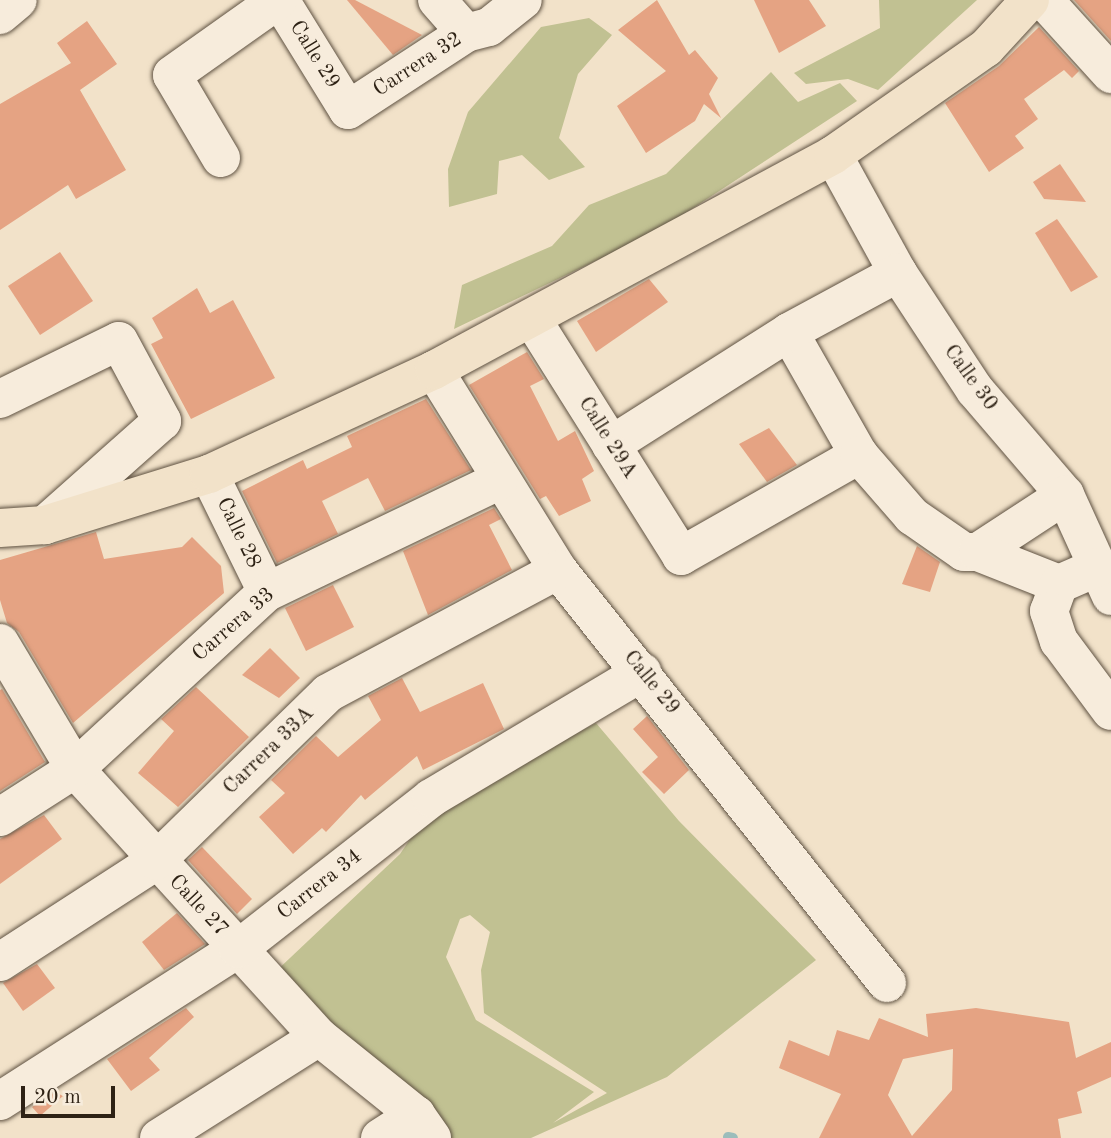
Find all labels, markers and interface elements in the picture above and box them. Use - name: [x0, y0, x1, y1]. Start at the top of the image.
- street label: Calle 29: [283, 16, 345, 94]
- street label: Carrera 32: [369, 27, 467, 103]
- street label: Calle 30: [938, 340, 1002, 416]
- street label: Calle 29A: [572, 392, 642, 484]
- street label: Calle 28: [210, 493, 266, 573]
- street label: Carrera 33: [188, 583, 280, 667]
- street label: Calle 29: [617, 646, 685, 720]
- street label: Carrera 33A: [218, 701, 320, 801]
- street label: Carrera 34: [273, 844, 367, 926]
- street label: Calle 27: [163, 870, 233, 942]
- scale bar: [24, 1072, 119, 1116]
- text: 20 m: [34, 1087, 81, 1108]

